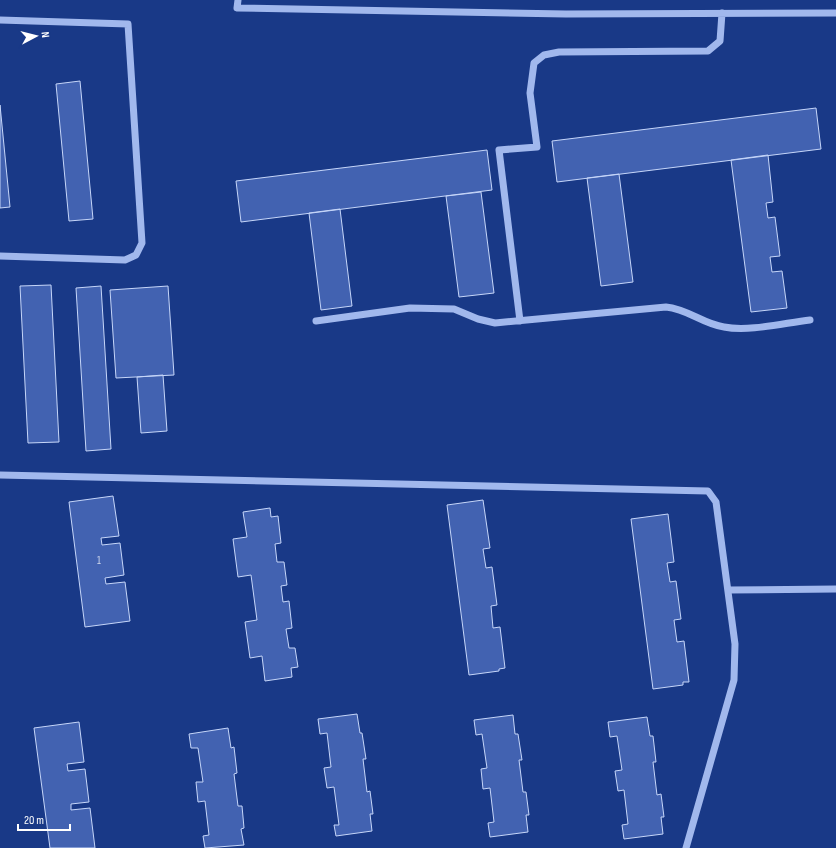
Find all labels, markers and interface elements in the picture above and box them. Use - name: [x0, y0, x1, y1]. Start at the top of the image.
- north arrow: [16, 16, 56, 56]
- text: N: [39, 31, 52, 39]
- house number: 1: [97, 554, 101, 567]
- scale bar: [18, 806, 70, 832]
- text: 20 m: [24, 813, 44, 828]

